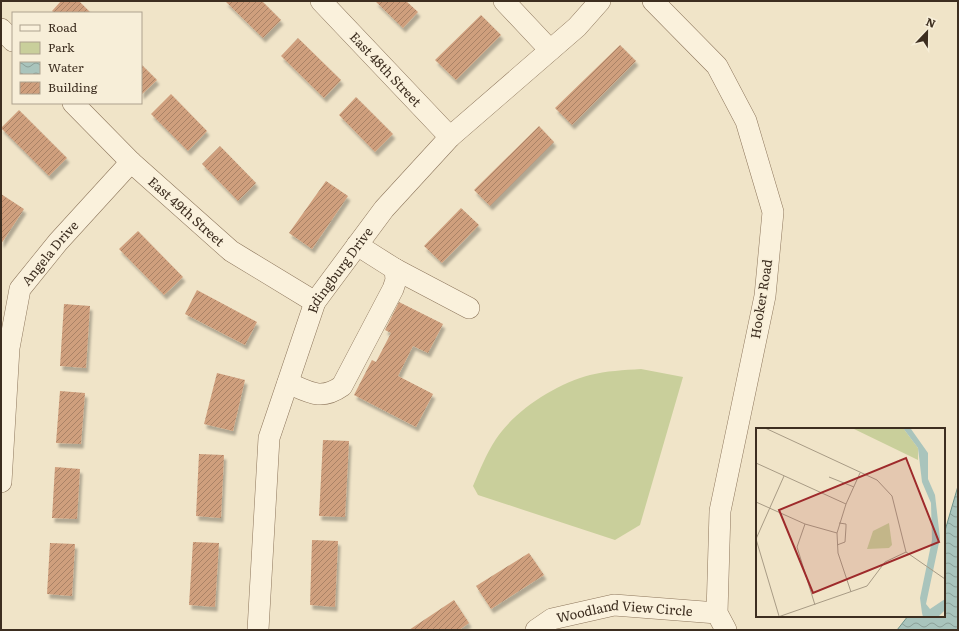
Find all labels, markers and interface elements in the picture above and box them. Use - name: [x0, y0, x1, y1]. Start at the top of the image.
- legend: [12, 12, 142, 104]
- north arrow: [907, 12, 947, 52]
- text: N: [924, 13, 938, 31]
- text: Road: [48, 18, 78, 36]
- street label: East 48th Street: [346, 27, 427, 111]
- text: Park: [48, 38, 75, 56]
- text: Water: [48, 58, 84, 76]
- text: Building: [48, 78, 98, 96]
- street label: East 49th Street: [144, 172, 230, 251]
- street label: Angela Drive: [17, 216, 82, 289]
- street label: Edingburg Drive: [302, 222, 377, 315]
- street label: Hooker Road: [745, 258, 776, 340]
- inset map: [756, 428, 945, 617]
- street label: Woodland View Circle: [554, 595, 694, 627]

